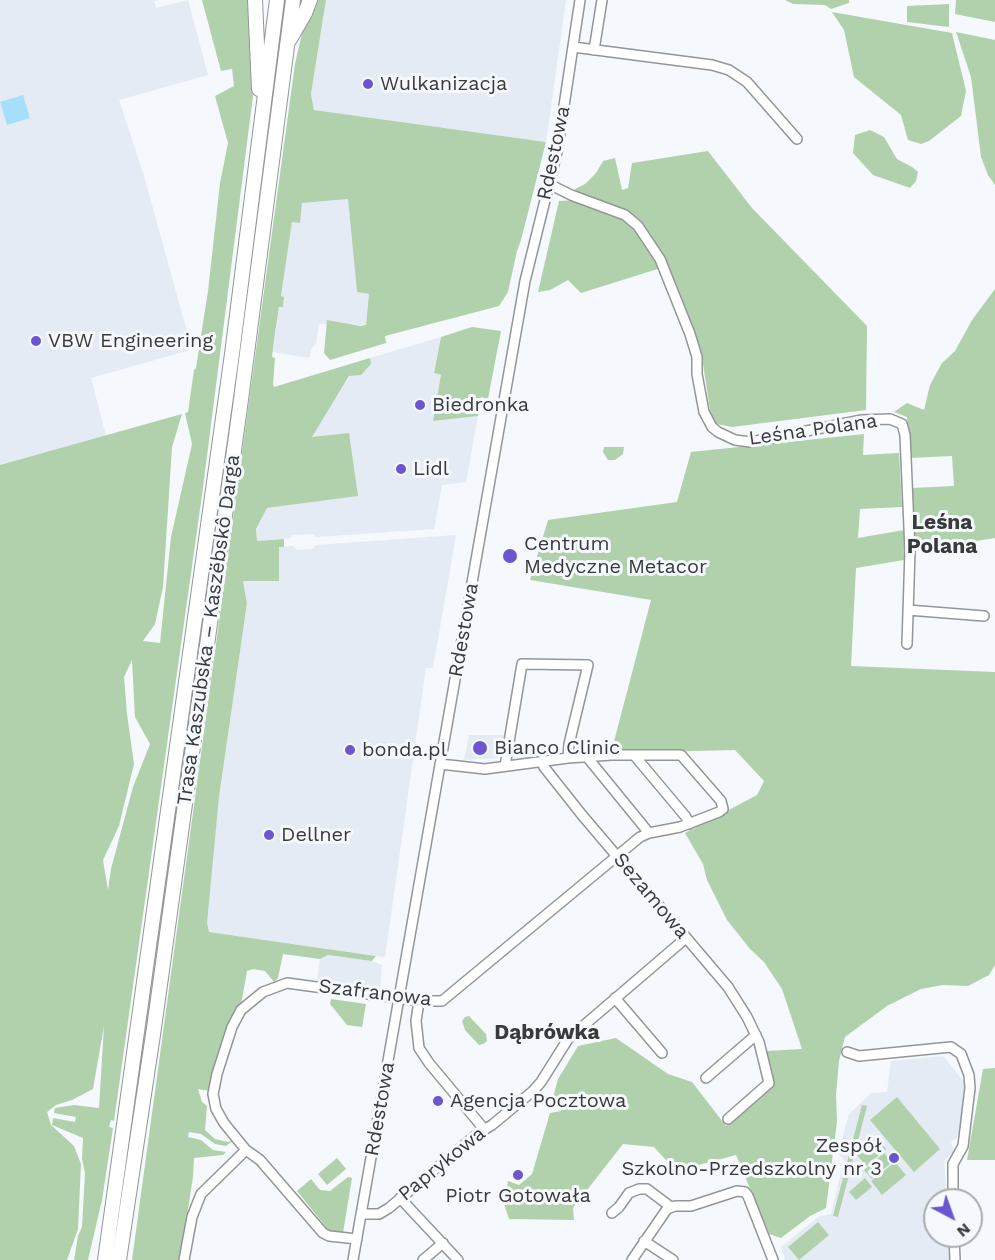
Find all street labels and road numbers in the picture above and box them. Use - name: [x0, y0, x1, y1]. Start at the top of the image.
- street label: Rdestowa: [532, 104, 576, 202]
- street label: Leśna Polana: [747, 409, 879, 451]
- street label: Trasa Kaszubska – Kaszëbskô Darga: [172, 453, 246, 807]
- street label: Rdestowa: [444, 581, 484, 679]
- street label: Sezamowa: [608, 848, 694, 944]
- street label: Szafranowa: [317, 974, 433, 1012]
- street label: Rdestowa: [360, 1060, 400, 1158]
- street label: Paprykowa: [394, 1122, 490, 1206]

